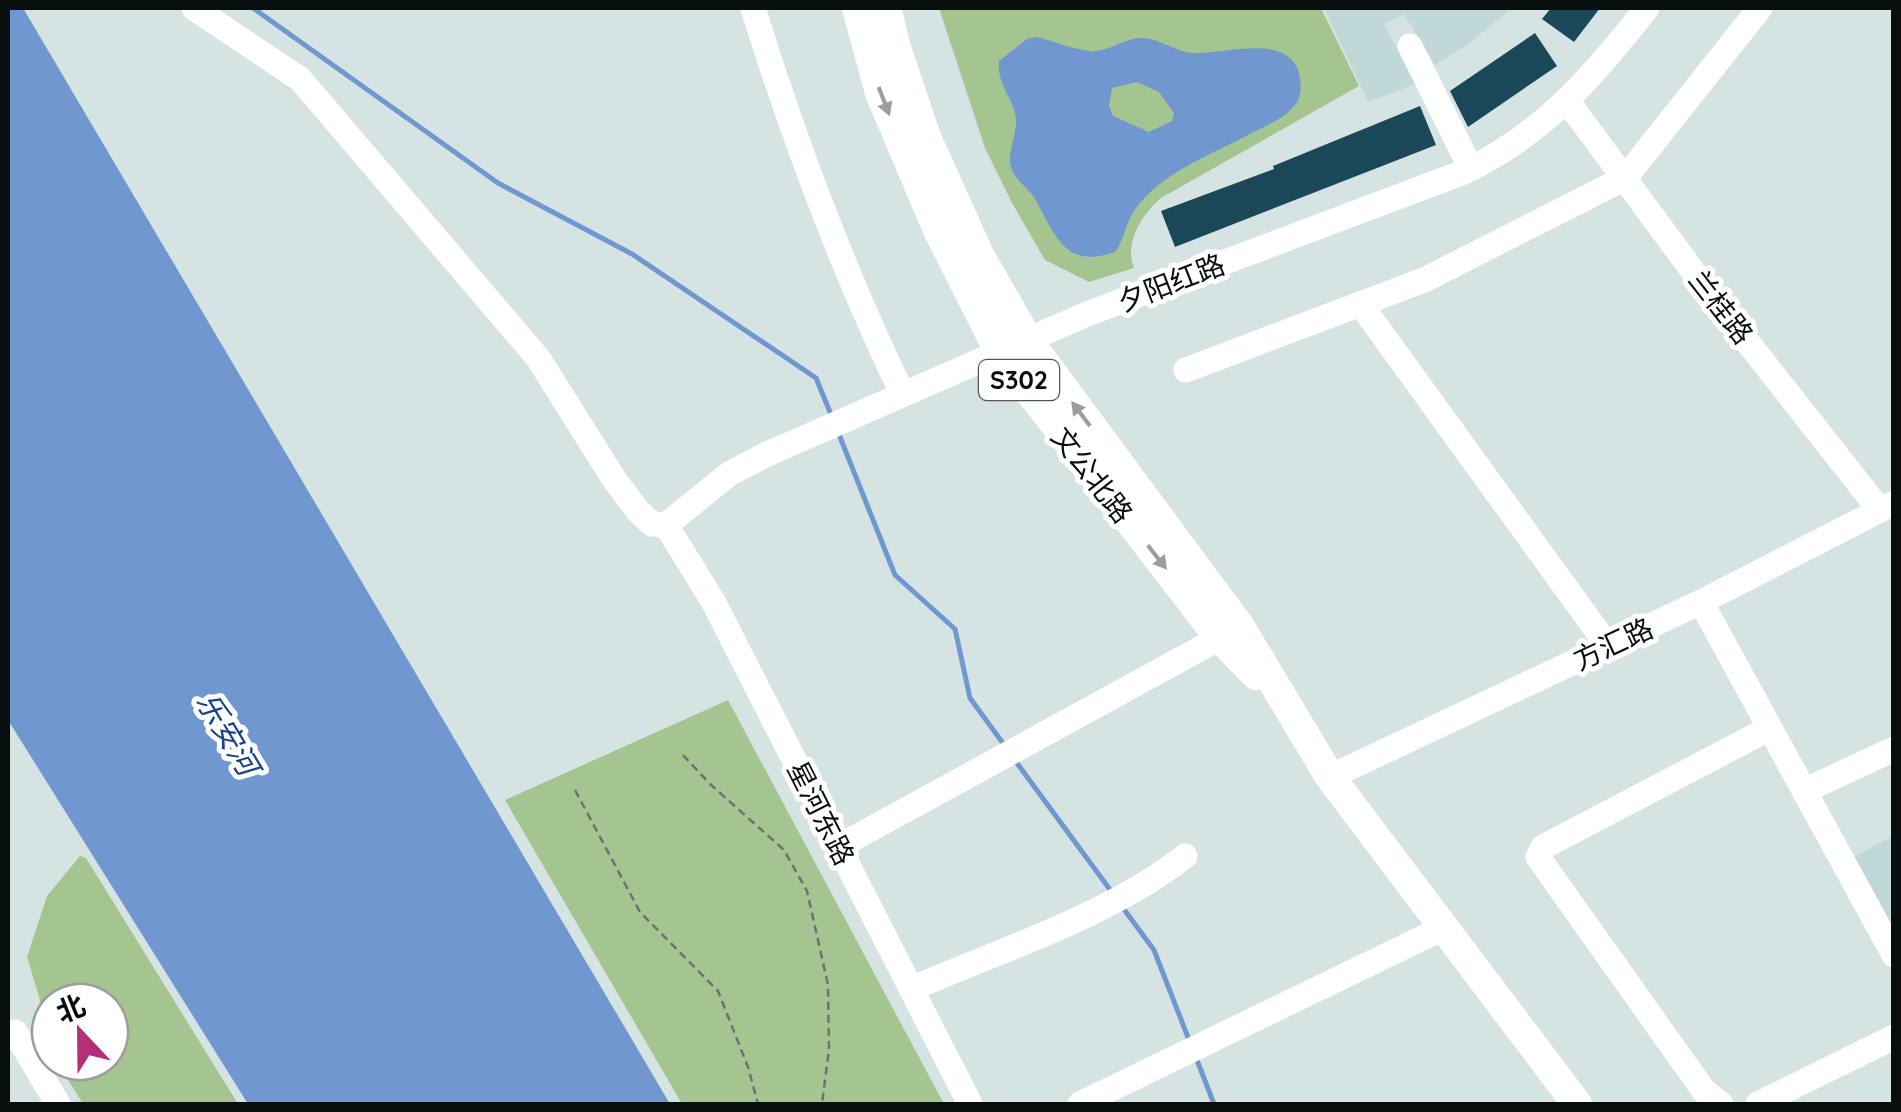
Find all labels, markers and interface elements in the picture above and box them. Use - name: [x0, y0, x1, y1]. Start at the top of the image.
- one-way arrow: [877, 86, 893, 116]
- street label: 夕阳红路: [1112, 246, 1229, 319]
- street label: 兰桂路: [1682, 263, 1761, 351]
- road number: S302: [979, 360, 1059, 400]
- one-way arrow: [1072, 401, 1092, 427]
- street label: 文公北路: [1044, 420, 1141, 530]
- one-way arrow: [1146, 544, 1166, 570]
- street label: 方汇路: [1567, 610, 1658, 677]
- water label: 乐安河: [188, 685, 270, 786]
- street label: 星河东路: [780, 755, 862, 871]
- north arrow: [30, 982, 130, 1082]
- text: 北: [51, 987, 90, 1030]

